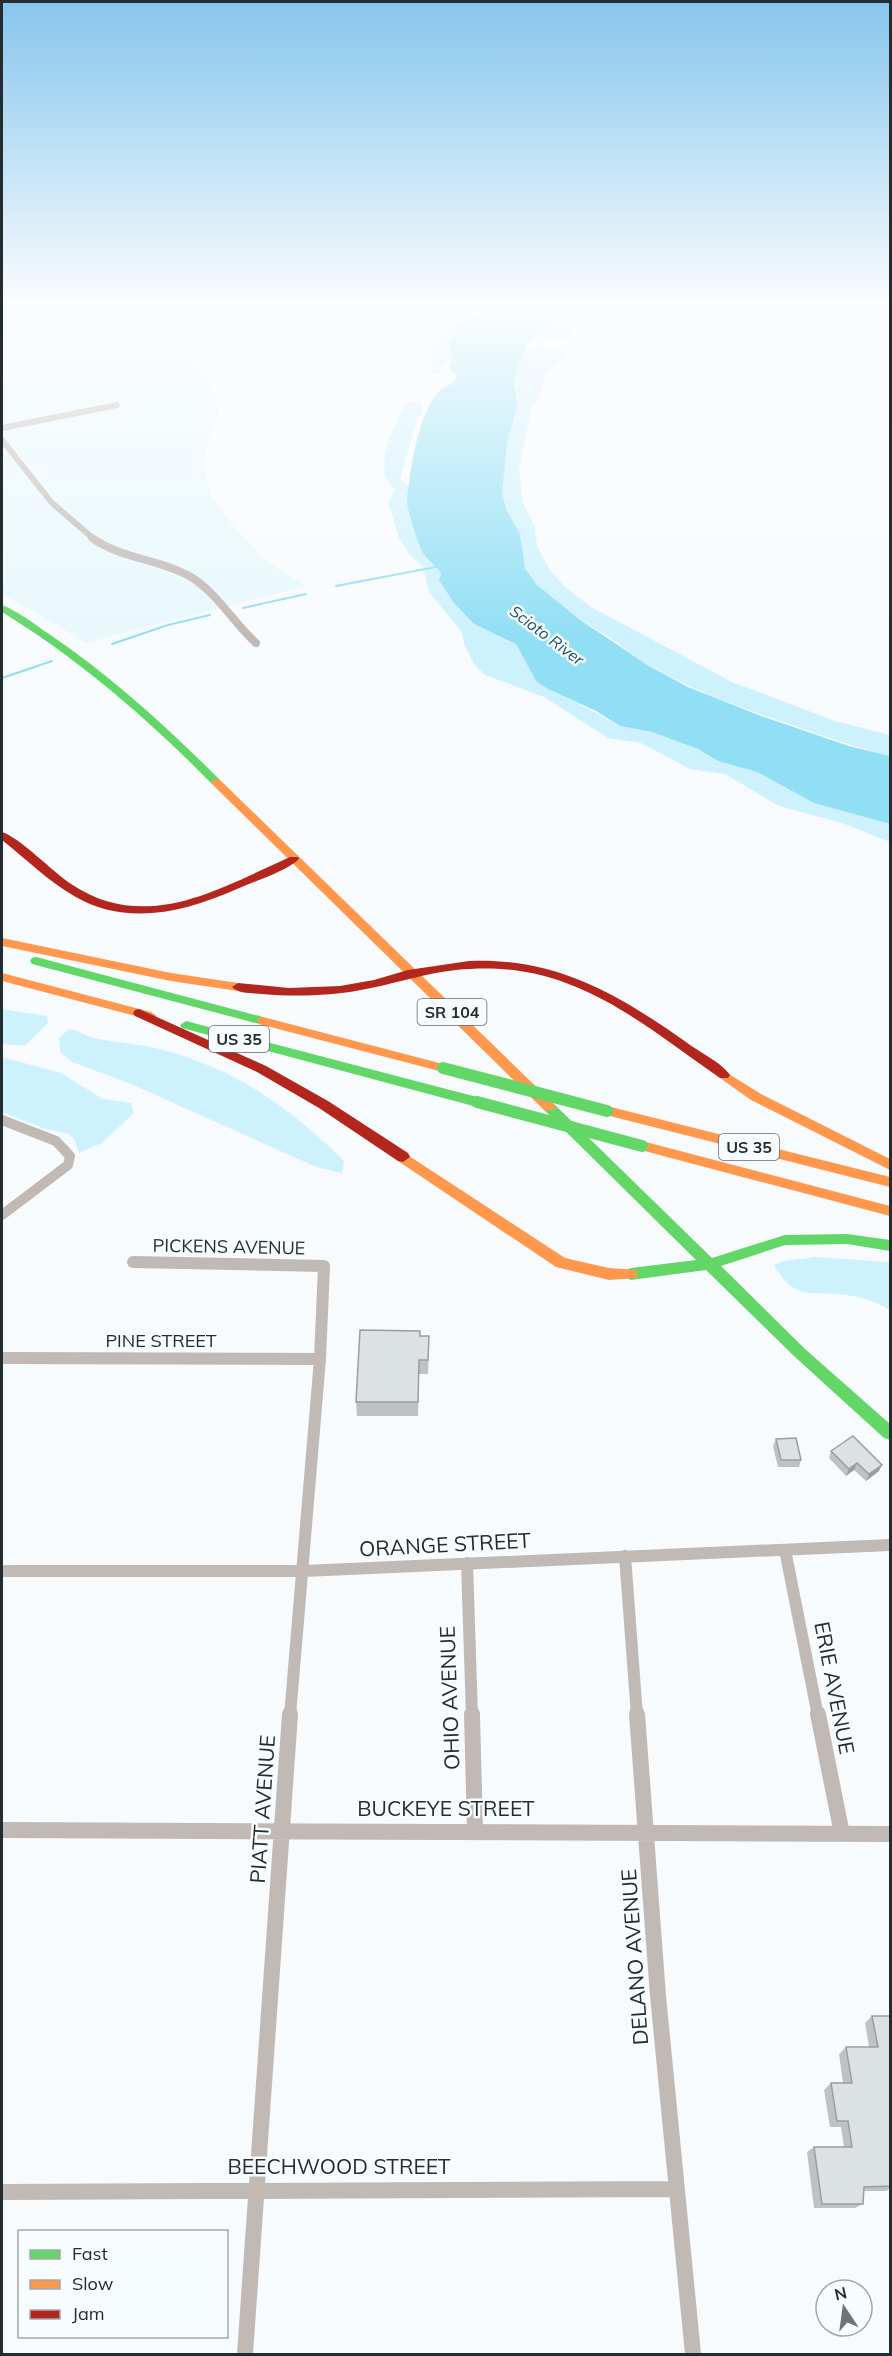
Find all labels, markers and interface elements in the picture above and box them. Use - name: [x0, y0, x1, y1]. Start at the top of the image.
- water label: Scioto River: [506, 601, 589, 670]
- road number: SR 104: [418, 999, 486, 1025]
- road number: US 35: [209, 1026, 269, 1052]
- road number: US 35: [719, 1134, 779, 1160]
- street label: PICKENS AVENUE: [153, 1234, 306, 1259]
- street label: PINE STREET: [105, 1329, 217, 1352]
- street label: ORANGE STREET: [358, 1527, 532, 1561]
- street label: ERIE AVENUE: [809, 1619, 861, 1756]
- street label: OHIO AVENUE: [433, 1626, 465, 1770]
- street label: PIATT AVENUE: [244, 1734, 280, 1884]
- street label: BUCKEYE STREET: [357, 1795, 535, 1821]
- street label: DELANO AVENUE: [615, 1868, 653, 2046]
- street label: BEECHWOOD STREET: [227, 2153, 451, 2179]
- legend: [18, 2230, 228, 2338]
- text: Fast: [72, 2242, 108, 2265]
- text: Slow: [72, 2272, 114, 2295]
- north arrow: [814, 2278, 874, 2338]
- text: N: [832, 2282, 849, 2304]
- text: Jam: [72, 2302, 105, 2325]

